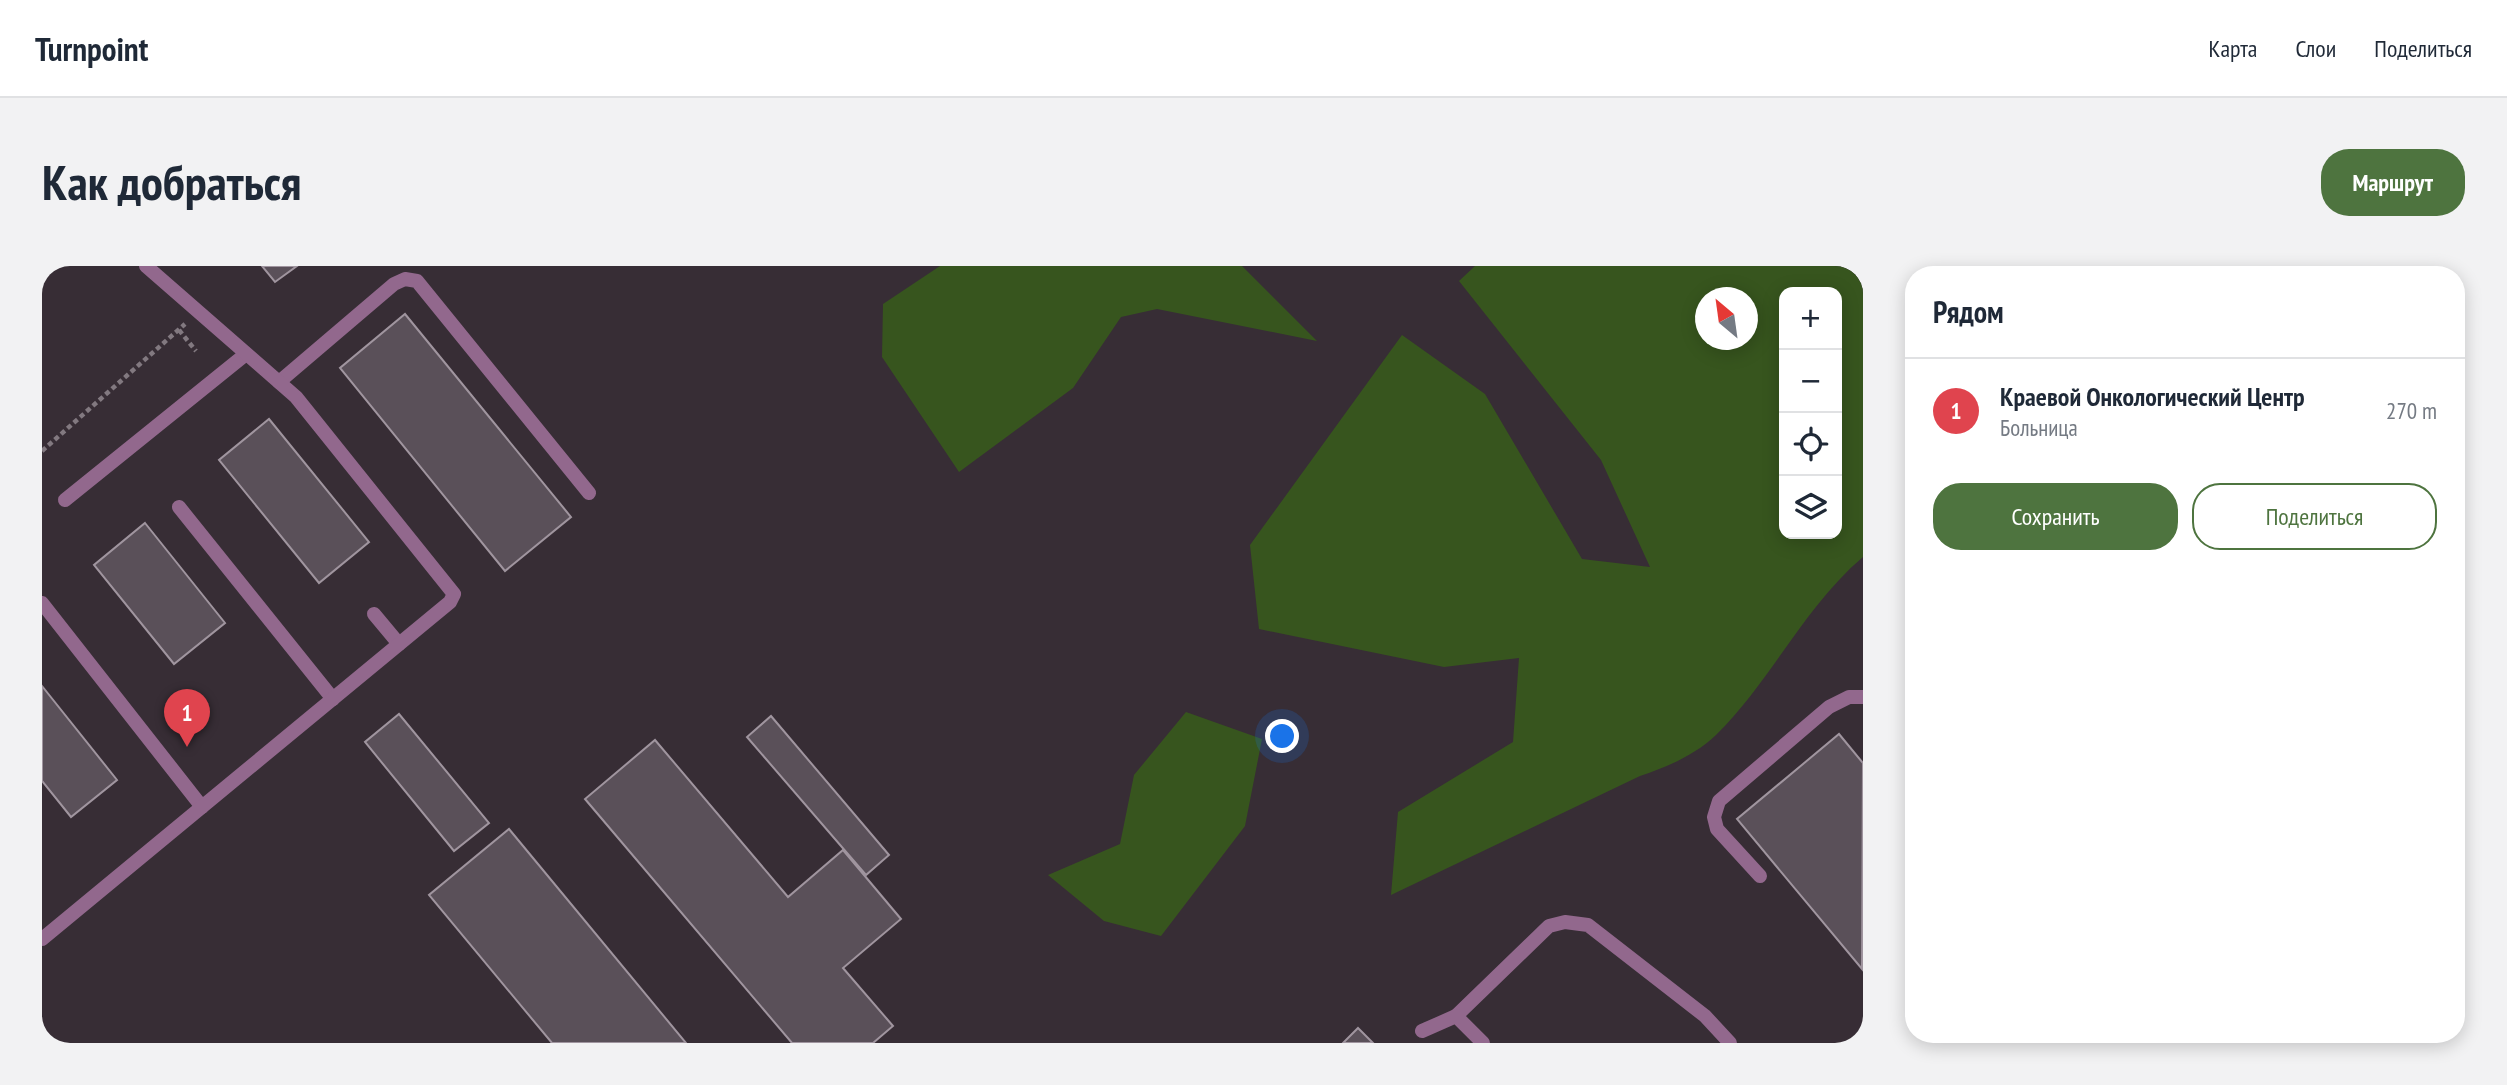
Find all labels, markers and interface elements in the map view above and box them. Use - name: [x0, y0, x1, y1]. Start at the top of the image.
- text: Turnpoint: [35, 27, 148, 70]
- text: Карта: [2209, 33, 2257, 64]
- text: Слои: [2295, 33, 2336, 64]
- text: Поделиться: [2374, 33, 2472, 64]
- button: Маршрут: [2321, 149, 2465, 216]
- text: Как добраться: [42, 150, 301, 214]
- north arrow: [1695, 287, 1758, 350]
- map controls: [1779, 287, 1842, 539]
- button: +: [1779, 287, 1842, 350]
- text: Рядом: [1933, 292, 2004, 331]
- button: −: [1779, 350, 1842, 413]
- text: Краевой Онкологический Центр: [2000, 380, 2305, 413]
- text: 1: [1951, 396, 1962, 425]
- text: 270 m: [2386, 396, 2437, 425]
- button: locate: [1779, 413, 1842, 476]
- text: Больница: [2000, 413, 2078, 442]
- button: layers: [1779, 476, 1842, 539]
- button: Сохранить: [1933, 483, 2178, 550]
- button: Поделиться: [2192, 483, 2437, 550]
- pin: 1: [164, 689, 210, 747]
- your location: [1265, 719, 1299, 753]

